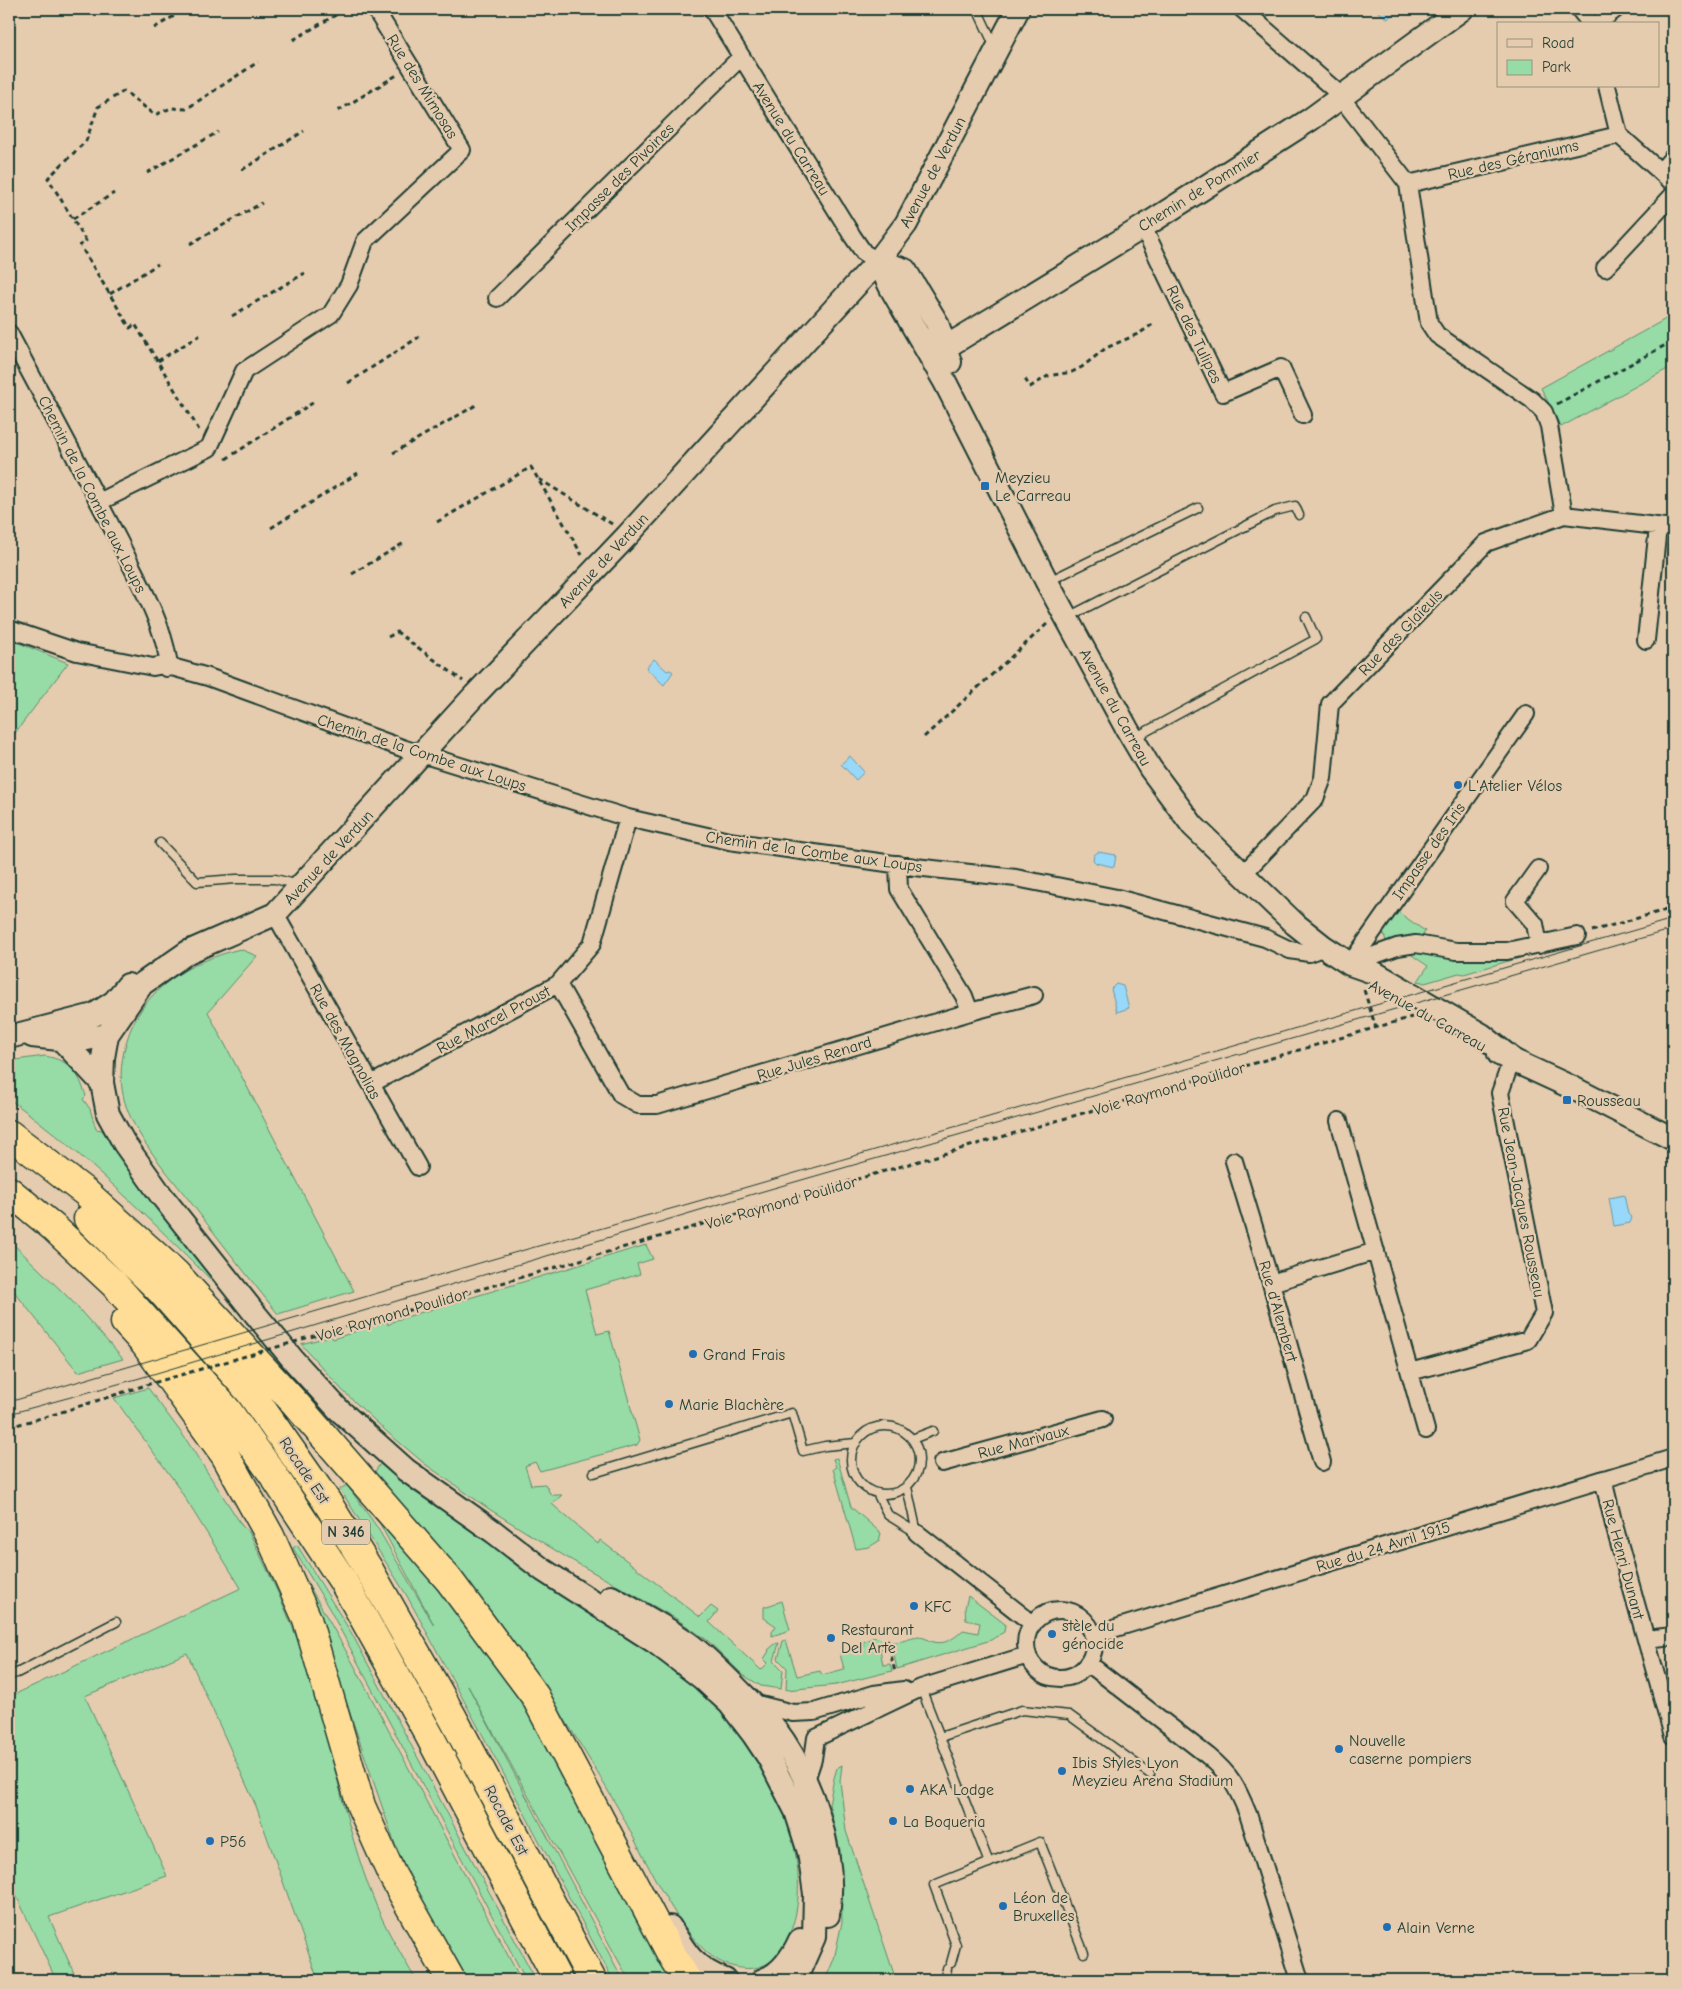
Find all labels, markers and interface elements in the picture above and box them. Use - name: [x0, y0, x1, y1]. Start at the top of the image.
- legend: [1497, 22, 1660, 88]
- street label: Rue des Mimosas: [383, 31, 462, 142]
- text: Road: [1542, 34, 1574, 52]
- text: Park: [1542, 58, 1571, 76]
- street label: Avenue du Carreau: [749, 78, 833, 199]
- street label: Avenue de Verdun: [896, 114, 970, 231]
- street label: Impasse des Pivoines: [562, 119, 678, 236]
- street label: Rue des Géraniums: [1446, 136, 1581, 184]
- street label: Chemin de Pommier: [1135, 146, 1264, 236]
- street label: Rue des Tulipes: [1163, 283, 1226, 387]
- street label: Chemin de la Combe aux Loups: [34, 393, 150, 596]
- place label: Meyzieu Le Carreau: [995, 469, 1071, 505]
- marker: Meyzieu Le Carreau: [979, 480, 991, 492]
- street label: Avenue de Verdun: [555, 510, 652, 612]
- street label: Rue des Glaïeuls: [1355, 586, 1447, 680]
- street label: Avenue du Carreau: [1075, 646, 1155, 769]
- street label: Chemin de la Combe aux Loups: [315, 711, 529, 795]
- place label: L'Atelier Vélos: [1468, 777, 1562, 795]
- marker: L'Atelier Vélos: [1452, 779, 1464, 791]
- street label: Impasse des Iris: [1389, 799, 1469, 904]
- street label: Avenue de Verdun: [280, 807, 377, 909]
- street label: Chemin de la Combe aux Loups: [704, 828, 924, 876]
- street label: Avenue du Carreau: [1366, 976, 1489, 1056]
- street label: Rue des Magnolias: [306, 981, 384, 1103]
- street label: Rue Marcel Proust: [434, 982, 554, 1057]
- street label: Rue Jules Renard: [755, 1033, 874, 1085]
- street label: Voie Raymond Poulidor: [1091, 1058, 1248, 1119]
- place label: Rousseau: [1577, 1092, 1641, 1110]
- marker: Rousseau: [1561, 1094, 1573, 1106]
- street label: Rue Jean-Jacques Rousseau: [1494, 1106, 1548, 1299]
- street label: Voie Raymond Poulidor: [703, 1172, 860, 1233]
- street label: Rue d'Alembert: [1255, 1259, 1301, 1364]
- street label: Voie Raymond Poulidor: [314, 1284, 471, 1345]
- place label: Grand Frais: [703, 1346, 786, 1364]
- marker: Grand Frais: [687, 1348, 699, 1360]
- place label: Marie Blachère: [679, 1396, 784, 1414]
- marker: Marie Blachère: [663, 1398, 675, 1410]
- street label: Rue Marivaux: [976, 1421, 1071, 1463]
- street label: Rocade Est: [275, 1434, 333, 1508]
- street label: Rue Henri Dunant: [1598, 1497, 1648, 1622]
- street label: Rue du 24 Avril 1915: [1314, 1518, 1452, 1576]
- road number: N 346: [322, 1520, 370, 1544]
- place label: KFC: [924, 1598, 952, 1616]
- marker: KFC: [908, 1600, 920, 1612]
- place label: stèle du génocide: [1062, 1617, 1124, 1653]
- place label: Restaurant Del Arte: [841, 1621, 914, 1657]
- marker: stèle du génocide: [1046, 1628, 1058, 1640]
- marker: Restaurant Del Arte: [825, 1632, 837, 1644]
- place label: Nouvelle caserne pompiers: [1349, 1732, 1472, 1768]
- marker: Nouvelle caserne pompiers: [1333, 1743, 1345, 1755]
- place label: Ibis Styles Lyon Meyzieu Arena Stadium: [1072, 1754, 1233, 1790]
- marker: Ibis Styles Lyon Meyzieu Arena Stadium: [1056, 1765, 1068, 1777]
- place label: AKA Lodge: [920, 1781, 994, 1799]
- street label: Rocade Est: [480, 1782, 532, 1859]
- marker: AKA Lodge: [904, 1783, 916, 1795]
- place label: La Boqueria: [903, 1813, 985, 1831]
- marker: La Boqueria: [887, 1815, 899, 1827]
- place label: P56: [220, 1833, 246, 1851]
- marker: P56: [204, 1835, 216, 1847]
- place label: Léon de Bruxelles: [1013, 1889, 1075, 1925]
- marker: Léon de Bruxelles: [997, 1900, 1009, 1912]
- place label: Alain Verne: [1397, 1919, 1475, 1937]
- marker: Alain Verne: [1381, 1921, 1393, 1933]

